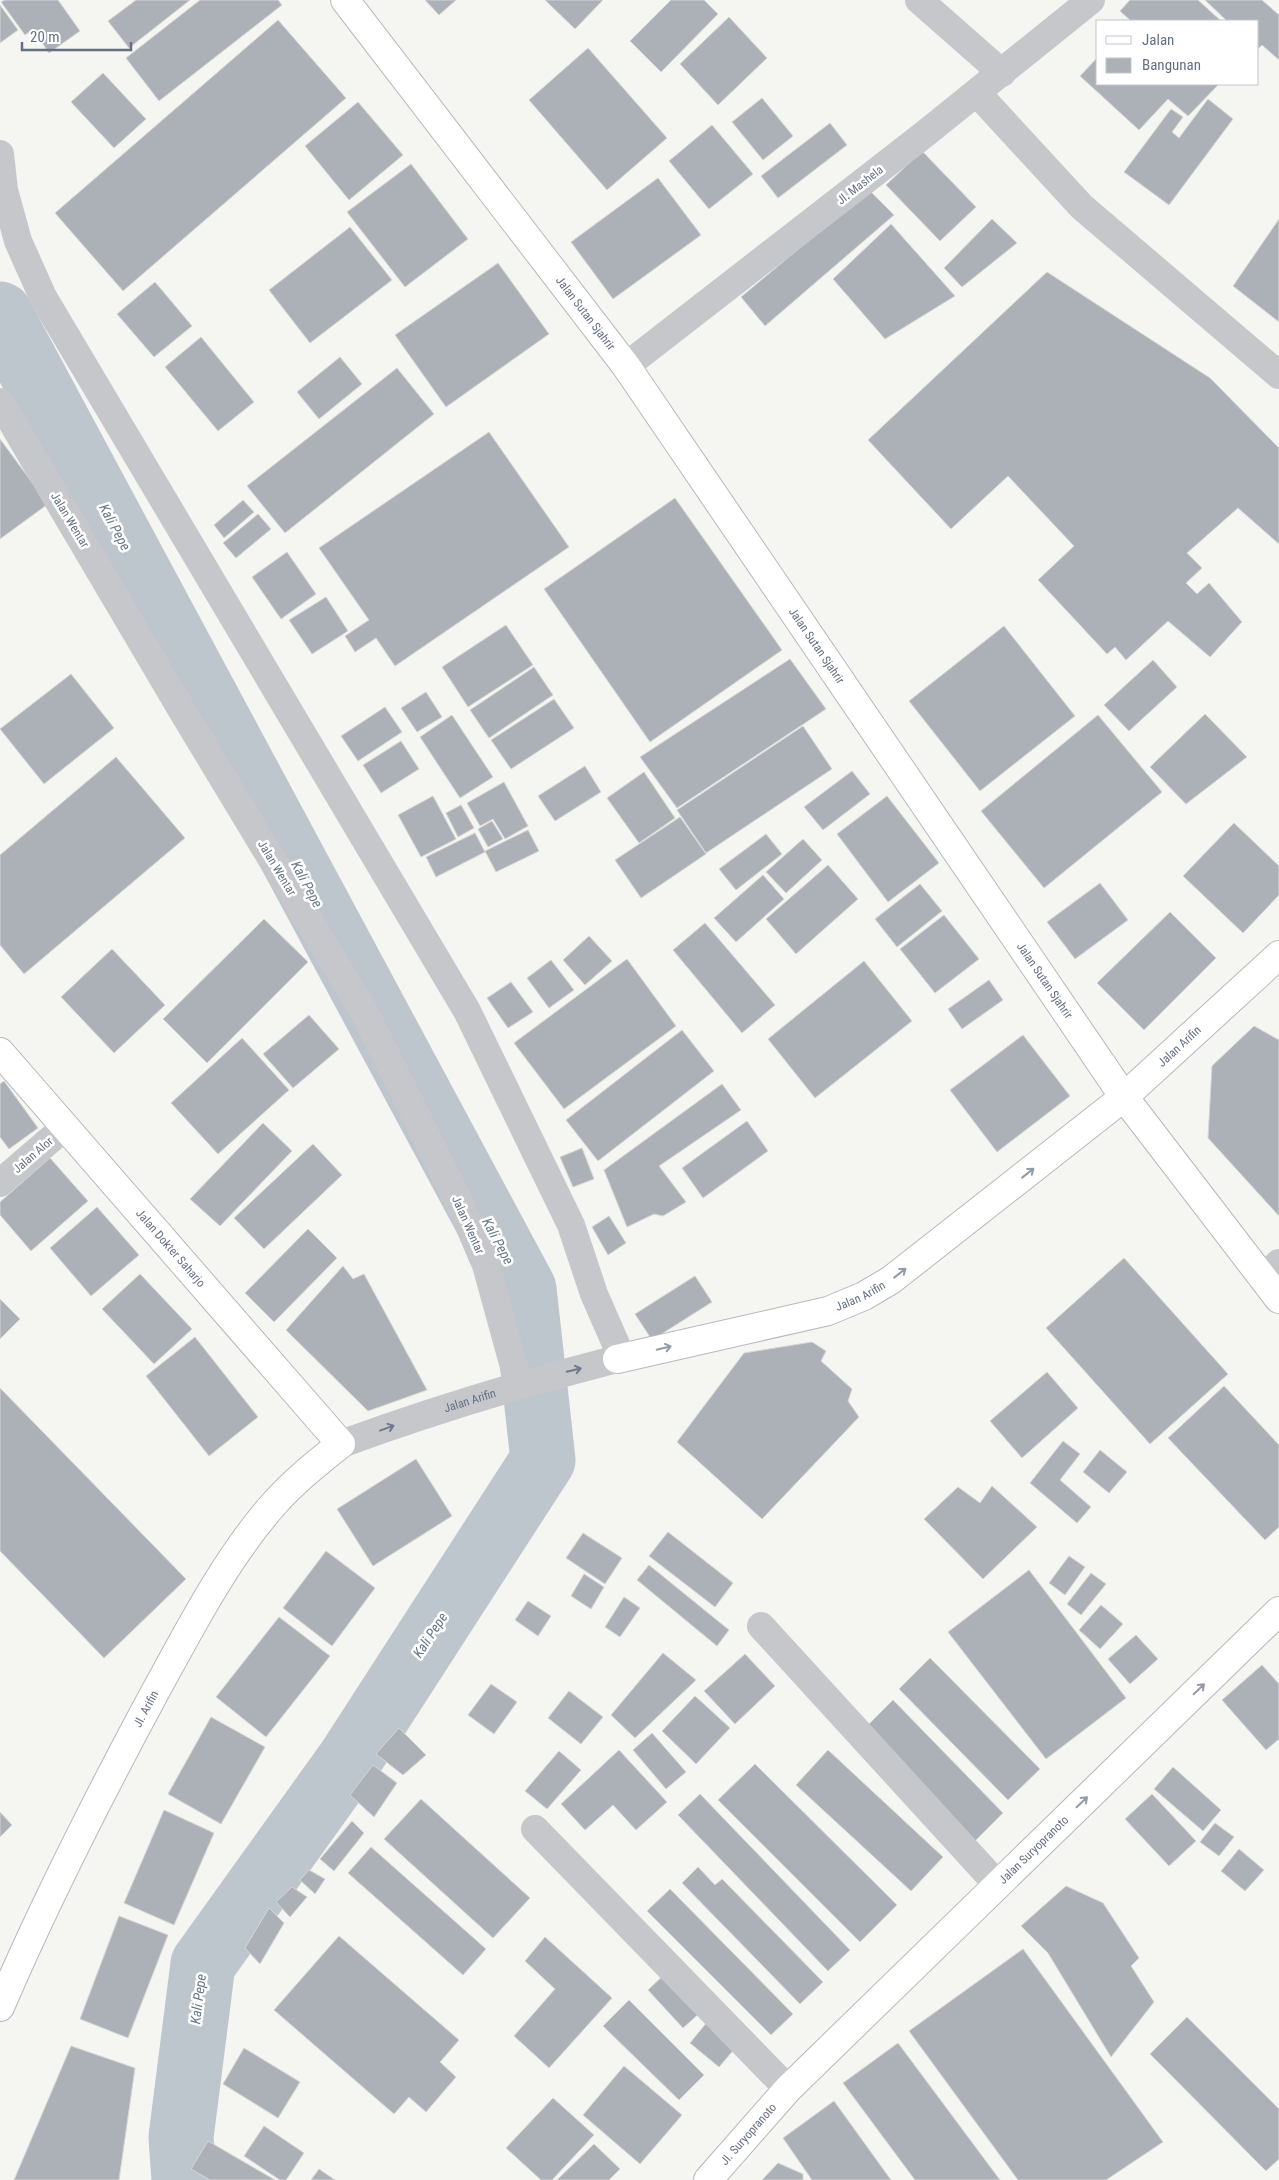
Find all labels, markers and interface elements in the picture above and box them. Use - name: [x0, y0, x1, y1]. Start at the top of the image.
- scale bar: [22, 20, 131, 52]
- legend: [1096, 20, 1259, 85]
- text: 20 m: [30, 28, 60, 46]
- text: Jalan: [1142, 31, 1174, 49]
- text: Bangunan: [1142, 56, 1201, 74]
- street label: Jl. Mashela: [834, 162, 886, 207]
- street label: Jalan Sutan Sjahrir: [553, 274, 618, 353]
- street label: Jalan Wentar: [48, 490, 92, 550]
- water label: Kali Pepe: [96, 501, 134, 553]
- street label: Jalan Sutan Sjahrir: [786, 605, 848, 687]
- street label: Jalan Wentar: [255, 838, 299, 898]
- water label: Kali Pepe: [288, 858, 326, 910]
- street label: Jalan Sutan Sjahrir: [1014, 940, 1076, 1022]
- street label: Jalan Arifin: [1155, 1023, 1204, 1070]
- street label: Jalan Alor: [10, 1134, 56, 1176]
- one-way arrow: [1021, 1167, 1034, 1178]
- street label: Jalan Wentar: [449, 1194, 487, 1256]
- street label: Jalan Dokter Saharjo: [133, 1206, 208, 1290]
- water label: Kali Pepe: [479, 1215, 517, 1267]
- one-way arrow: [893, 1267, 906, 1278]
- street label: Jalan Arifin: [833, 1278, 888, 1314]
- one-way arrow: [656, 1343, 672, 1352]
- one-way arrow: [565, 1365, 581, 1375]
- street label: Jalan Arifin: [442, 1386, 498, 1415]
- one-way arrow: [378, 1423, 394, 1432]
- water label: Kali Pepe: [410, 1610, 450, 1660]
- one-way arrow: [1193, 1683, 1205, 1695]
- street label: Jl. Arifin: [131, 1688, 162, 1730]
- one-way arrow: [1076, 1796, 1089, 1808]
- street label: Jalan Suryopranoto: [996, 1813, 1071, 1887]
- water label: Kali Pepe: [187, 1973, 209, 2025]
- street label: Jl. Suryopranoto: [717, 2100, 779, 2168]

